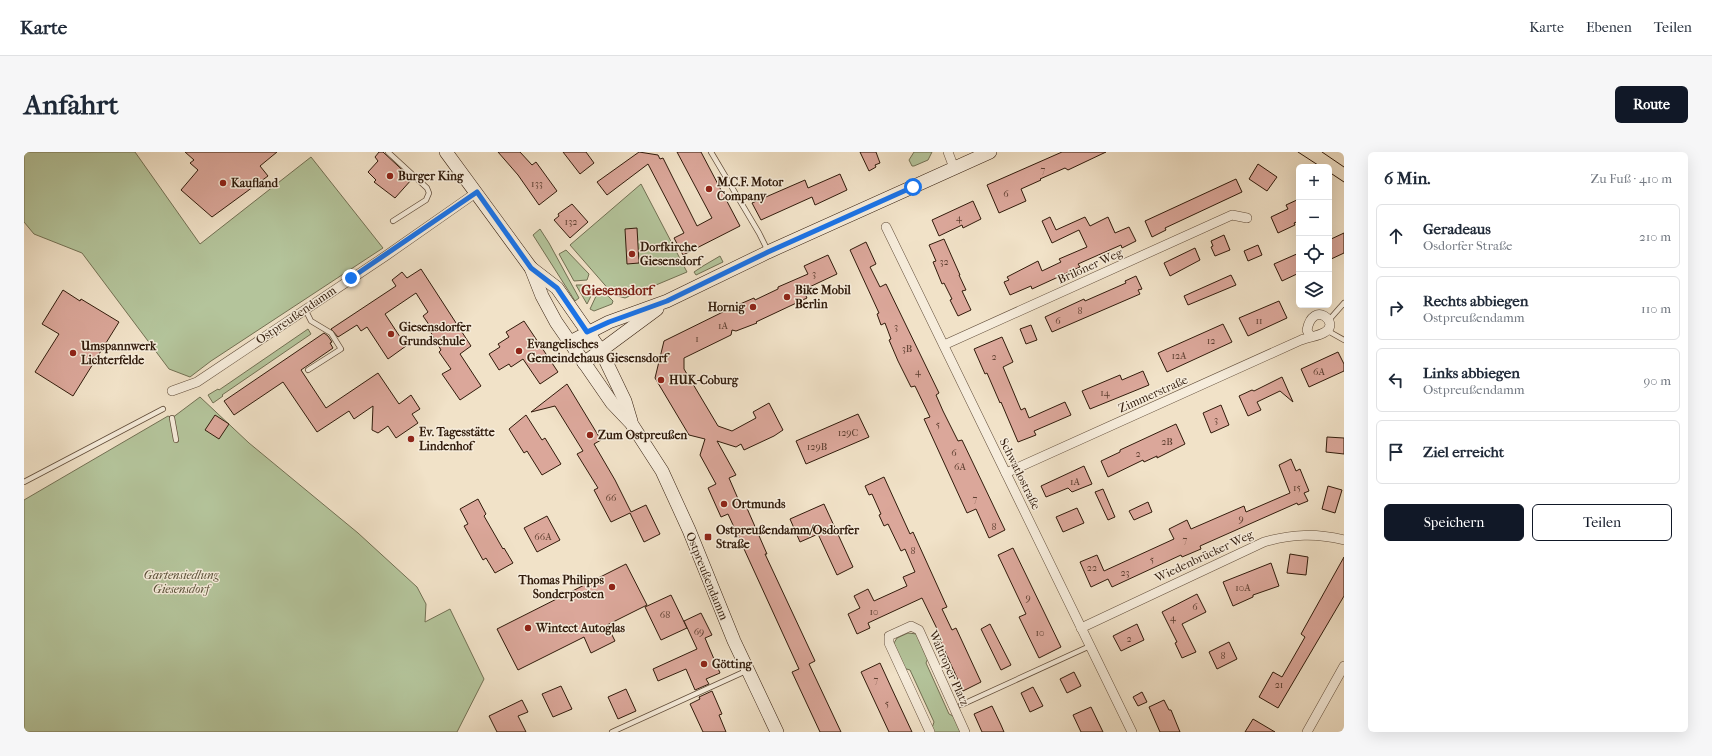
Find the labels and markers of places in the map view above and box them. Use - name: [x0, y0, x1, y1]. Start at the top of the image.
- place label: Burger King: [398, 169, 464, 184]
- marker: Burger King: [385, 171, 395, 181]
- place label: M.C.F. Motor Company: [716, 175, 784, 204]
- place label: Kaufland: [231, 176, 278, 190]
- marker: Kaufland: [218, 178, 228, 188]
- marker: M.C.F. Motor Company: [704, 184, 714, 194]
- place label: Dorfkirche Giesensdorf: [640, 240, 704, 268]
- marker: Dorfkirche Giesensdorf: [627, 249, 637, 259]
- place label: Bike Mobil Berlin: [795, 283, 851, 311]
- marker: Bike Mobil Berlin: [782, 292, 792, 302]
- place label: Hornig: [708, 300, 746, 315]
- marker: Hornig: [748, 302, 758, 312]
- place label: Giesensdorfer Grundschule: [399, 320, 472, 348]
- marker: Giesensdorfer Grundschule: [386, 329, 396, 339]
- place label: Evangelisches Gemeindehaus Giesensdorf: [527, 337, 670, 365]
- place label: Umspannwerk Lichterfelde: [80, 339, 157, 367]
- marker: Evangelisches Gemeindehaus Giesensdorf: [514, 346, 524, 356]
- marker: Umspannwerk Lichterfelde: [68, 348, 78, 358]
- place label: HUK-Coburg: [669, 373, 739, 388]
- marker: HUK-Coburg: [656, 375, 666, 385]
- place label: Ev. Tagesstätte Lindenhof: [419, 425, 495, 453]
- place label: Zum Ostpreußen: [598, 428, 688, 443]
- marker: Zum Ostpreußen: [585, 430, 595, 440]
- marker: Ev. Tagesstätte Lindenhof: [406, 434, 416, 444]
- place label: Ortmunds: [732, 497, 786, 511]
- marker: Ortmunds: [719, 499, 729, 509]
- place label: Ostpreußendamm/Osdorfer Straße: [716, 523, 860, 551]
- marker: Ostpreußendamm/Osdorfer Straße: [703, 532, 713, 542]
- place label: Thomas Philipps Sonderposten: [518, 573, 605, 602]
- marker: Thomas Philipps Sonderposten: [607, 582, 617, 592]
- place label: Wintect Autoglas: [535, 621, 626, 636]
- marker: Wintect Autoglas: [523, 623, 533, 633]
- place label: Götting: [712, 657, 753, 672]
- marker: Götting: [699, 659, 709, 669]

